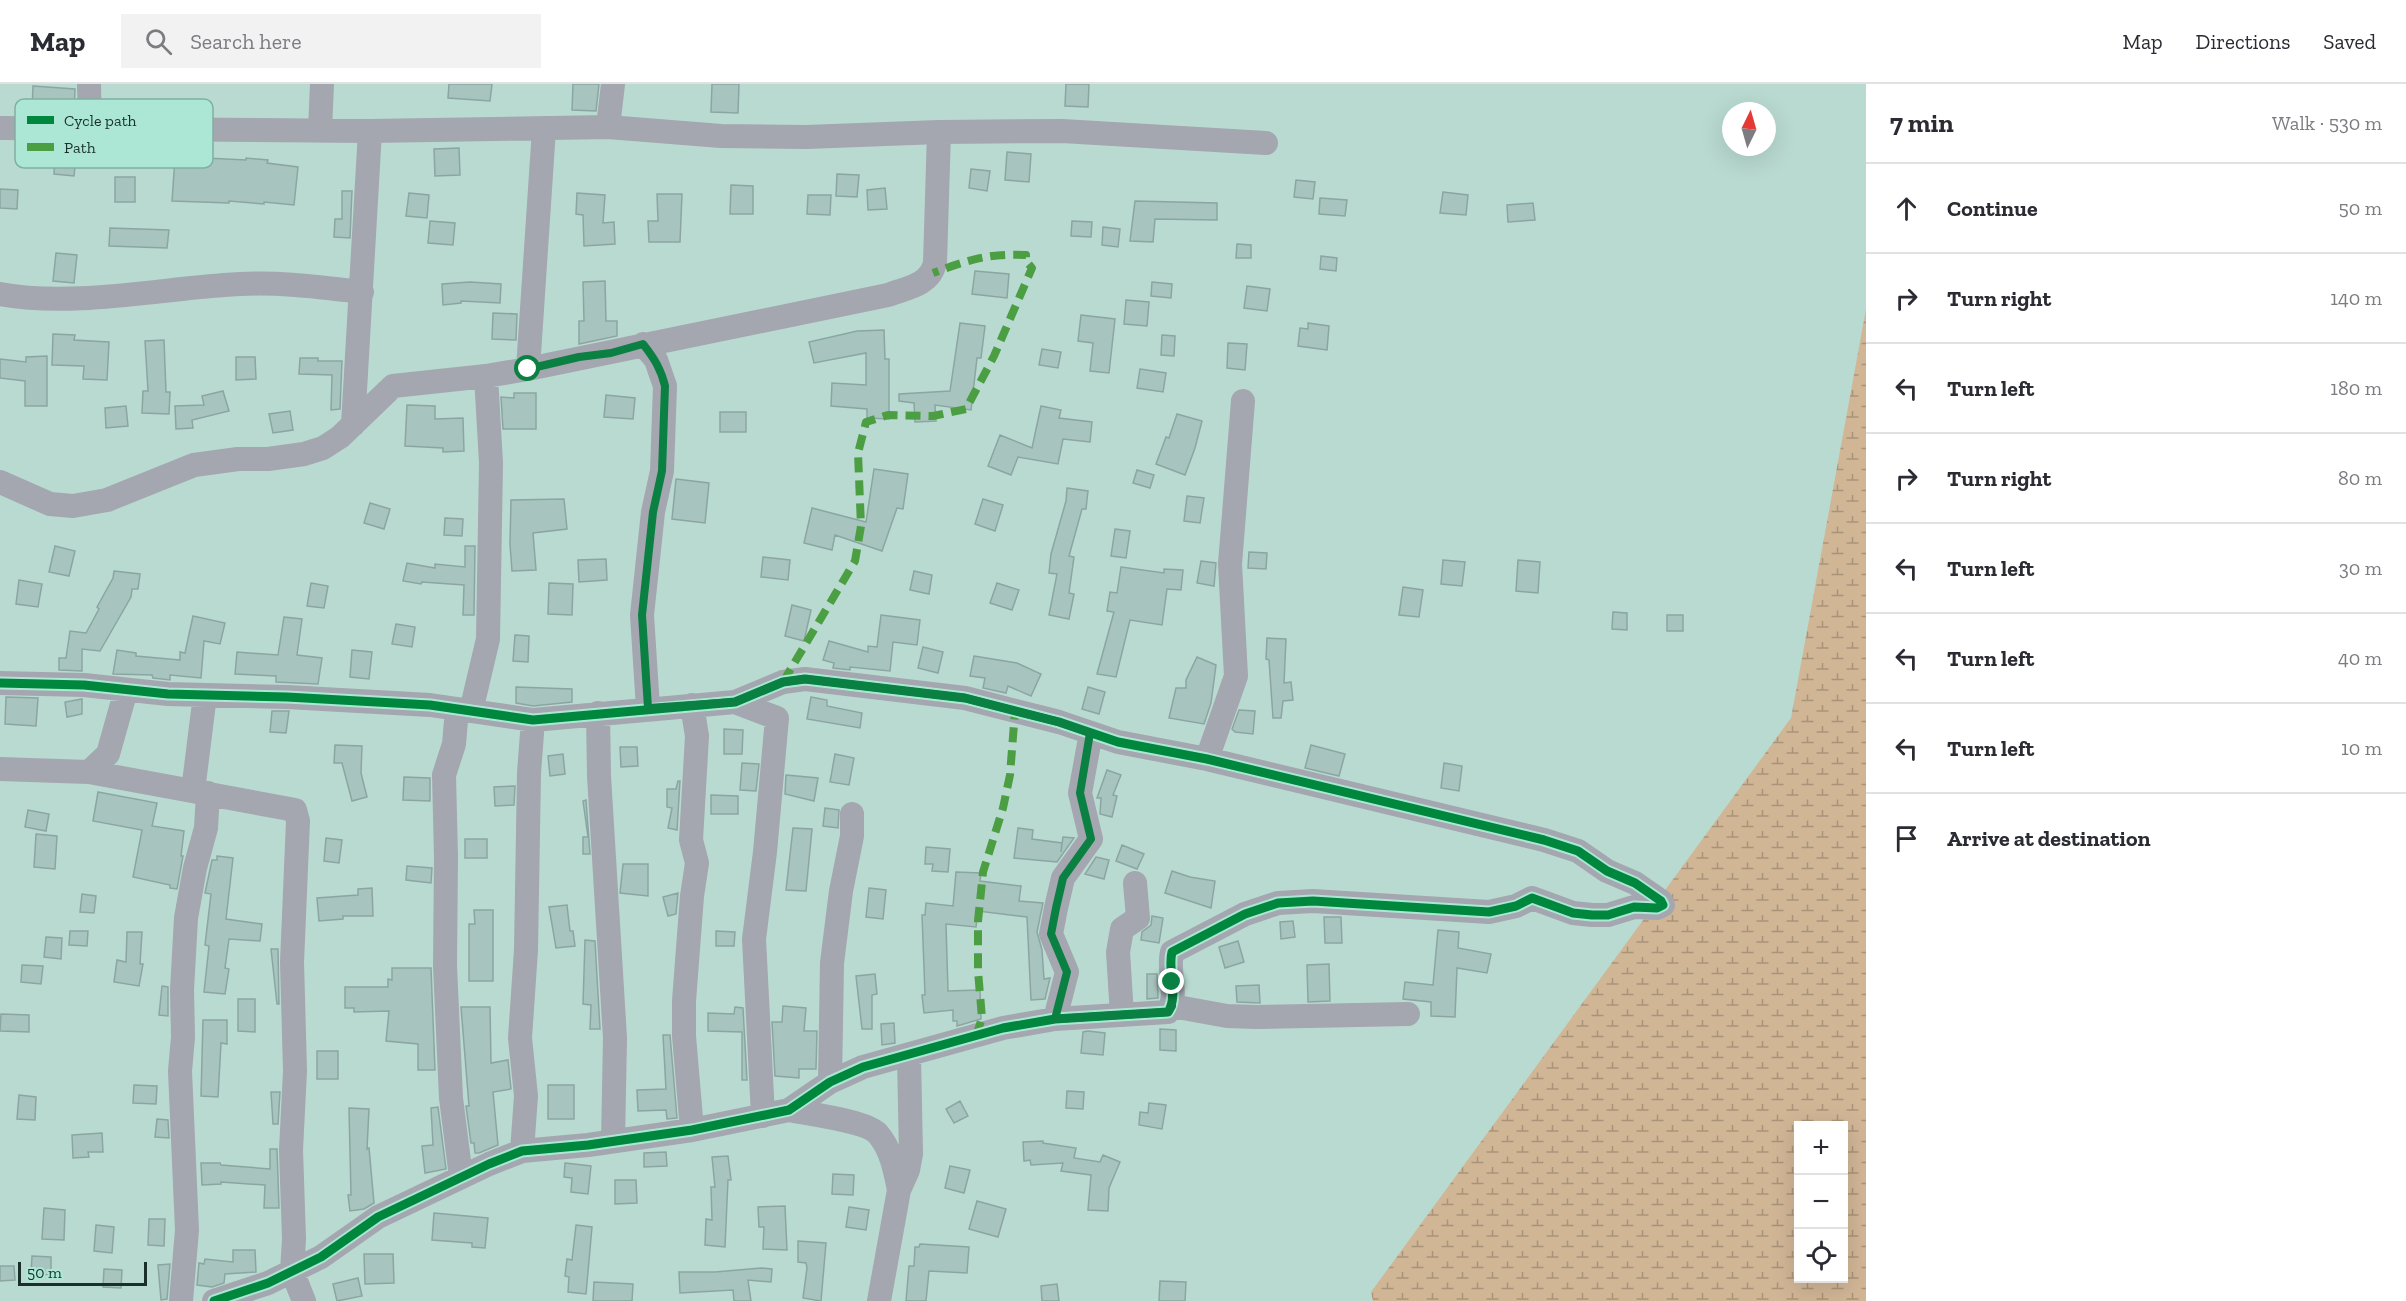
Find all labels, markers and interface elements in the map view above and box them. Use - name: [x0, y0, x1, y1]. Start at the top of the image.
- search box: [121, 14, 541, 68]
- text: Map: [30, 25, 85, 58]
- icon: search: [142, 25, 175, 58]
- text: Search here: [190, 28, 302, 55]
- text: Map: [2123, 29, 2163, 54]
- text: Directions: [2196, 29, 2290, 54]
- text: Saved: [2323, 29, 2376, 54]
- legend: [15, 99, 213, 168]
- north arrow: [1722, 102, 1776, 156]
- text: 7 min: [1890, 107, 1954, 139]
- text: Cycle path: [64, 111, 137, 130]
- text: Walk · 530 m: [2272, 111, 2382, 135]
- text: Path: [64, 138, 96, 157]
- icon: ahead: [1890, 192, 1923, 225]
- text: Continue: [1947, 195, 2038, 222]
- text: 50 m: [2338, 196, 2382, 220]
- icon: right: [1890, 282, 1923, 315]
- text: Turn right: [1947, 285, 2051, 312]
- text: 140 m: [2330, 286, 2382, 310]
- route start: [514, 355, 540, 381]
- icon: left: [1890, 372, 1923, 405]
- text: Turn left: [1947, 375, 2034, 402]
- text: 180 m: [2330, 376, 2382, 400]
- icon: right: [1890, 462, 1923, 495]
- text: Turn right: [1947, 465, 2051, 492]
- text: 80 m: [2338, 466, 2382, 490]
- icon: left: [1890, 552, 1923, 585]
- text: Turn left: [1947, 555, 2034, 582]
- text: 30 m: [2339, 556, 2382, 580]
- icon: left: [1890, 642, 1923, 675]
- text: Turn left: [1947, 645, 2034, 672]
- text: 40 m: [2338, 646, 2382, 670]
- icon: left: [1890, 732, 1923, 765]
- text: Turn left: [1947, 735, 2034, 762]
- text: 10 m: [2341, 736, 2382, 760]
- icon: arrive: [1890, 822, 1923, 855]
- text: Arrive at destination: [1947, 825, 2150, 852]
- route end: [1158, 968, 1184, 994]
- map controls: [1794, 1121, 1848, 1283]
- button: +: [1794, 1121, 1848, 1175]
- button: −: [1794, 1175, 1848, 1229]
- button: locate: [1794, 1229, 1848, 1283]
- scale bar: [18, 1259, 147, 1286]
- text: 50 m: [27, 1263, 62, 1282]

